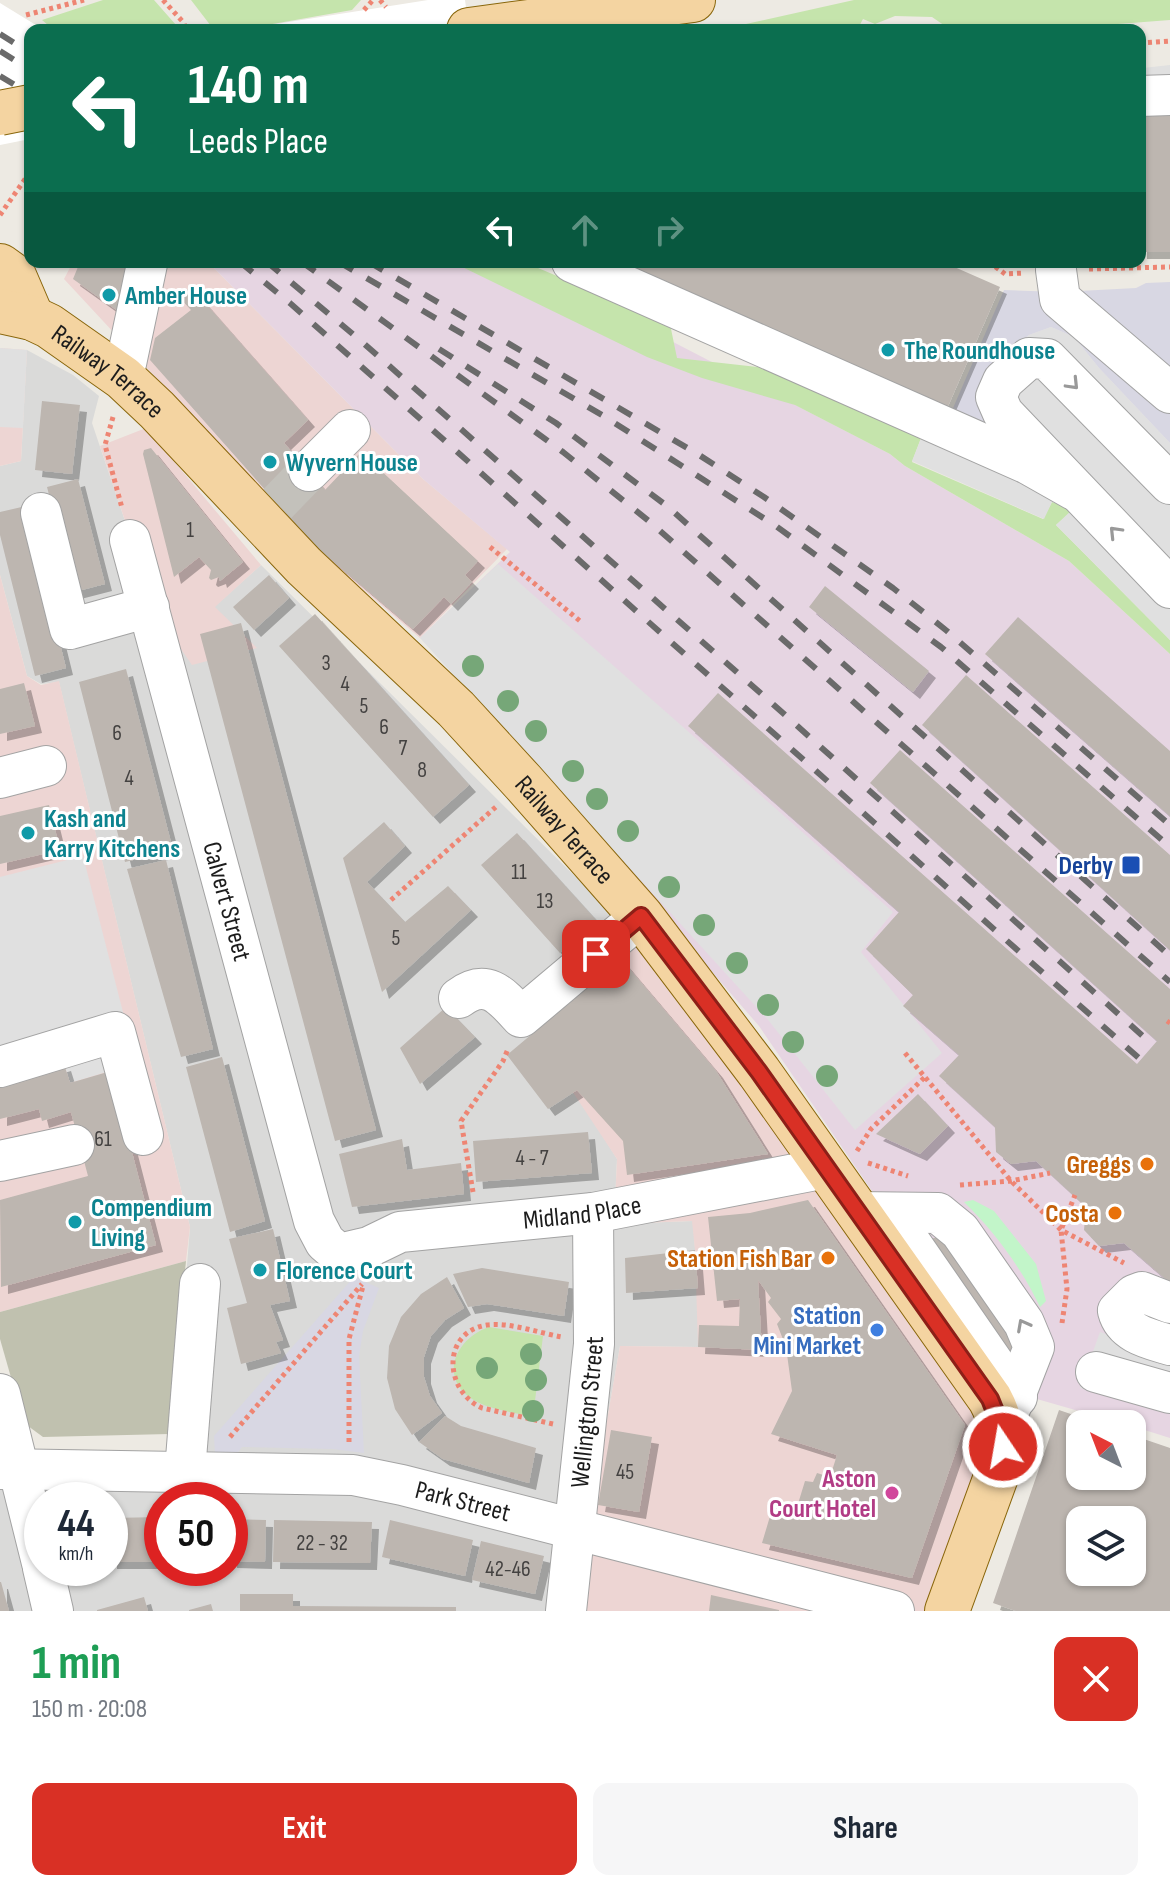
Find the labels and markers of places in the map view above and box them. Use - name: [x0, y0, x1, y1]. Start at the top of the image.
- place label: Amber House: [124, 281, 247, 312]
- marker: Amber House: [100, 286, 118, 304]
- place label: The Roundhouse: [904, 336, 1055, 367]
- marker: The Roundhouse: [879, 341, 897, 359]
- place label: Wyvern House: [286, 448, 418, 479]
- marker: Wyvern House: [261, 453, 279, 471]
- place label: Kash and Karry Kitchens: [44, 804, 180, 865]
- marker: Kash and Karry Kitchens: [19, 824, 37, 842]
- place label: Derby: [1059, 851, 1113, 882]
- marker: Derby: [1120, 854, 1142, 876]
- pin: [562, 920, 630, 988]
- place label: Greggs: [1066, 1150, 1131, 1181]
- marker: Greggs: [1138, 1155, 1156, 1173]
- place label: Compendium Living: [91, 1193, 212, 1254]
- place label: Costa: [1045, 1199, 1099, 1230]
- marker: Costa: [1106, 1204, 1124, 1222]
- marker: Compendium Living: [66, 1213, 84, 1231]
- place label: Station Fish Bar: [667, 1244, 812, 1275]
- marker: Station Fish Bar: [819, 1249, 837, 1267]
- place label: Florence Court: [276, 1256, 413, 1287]
- marker: Florence Court: [251, 1261, 269, 1279]
- place label: Station Mini Market: [753, 1301, 861, 1362]
- marker: Station Mini Market: [868, 1321, 886, 1339]
- place label: Aston Court Hotel: [769, 1464, 876, 1525]
- marker: Aston Court Hotel: [883, 1484, 901, 1502]

